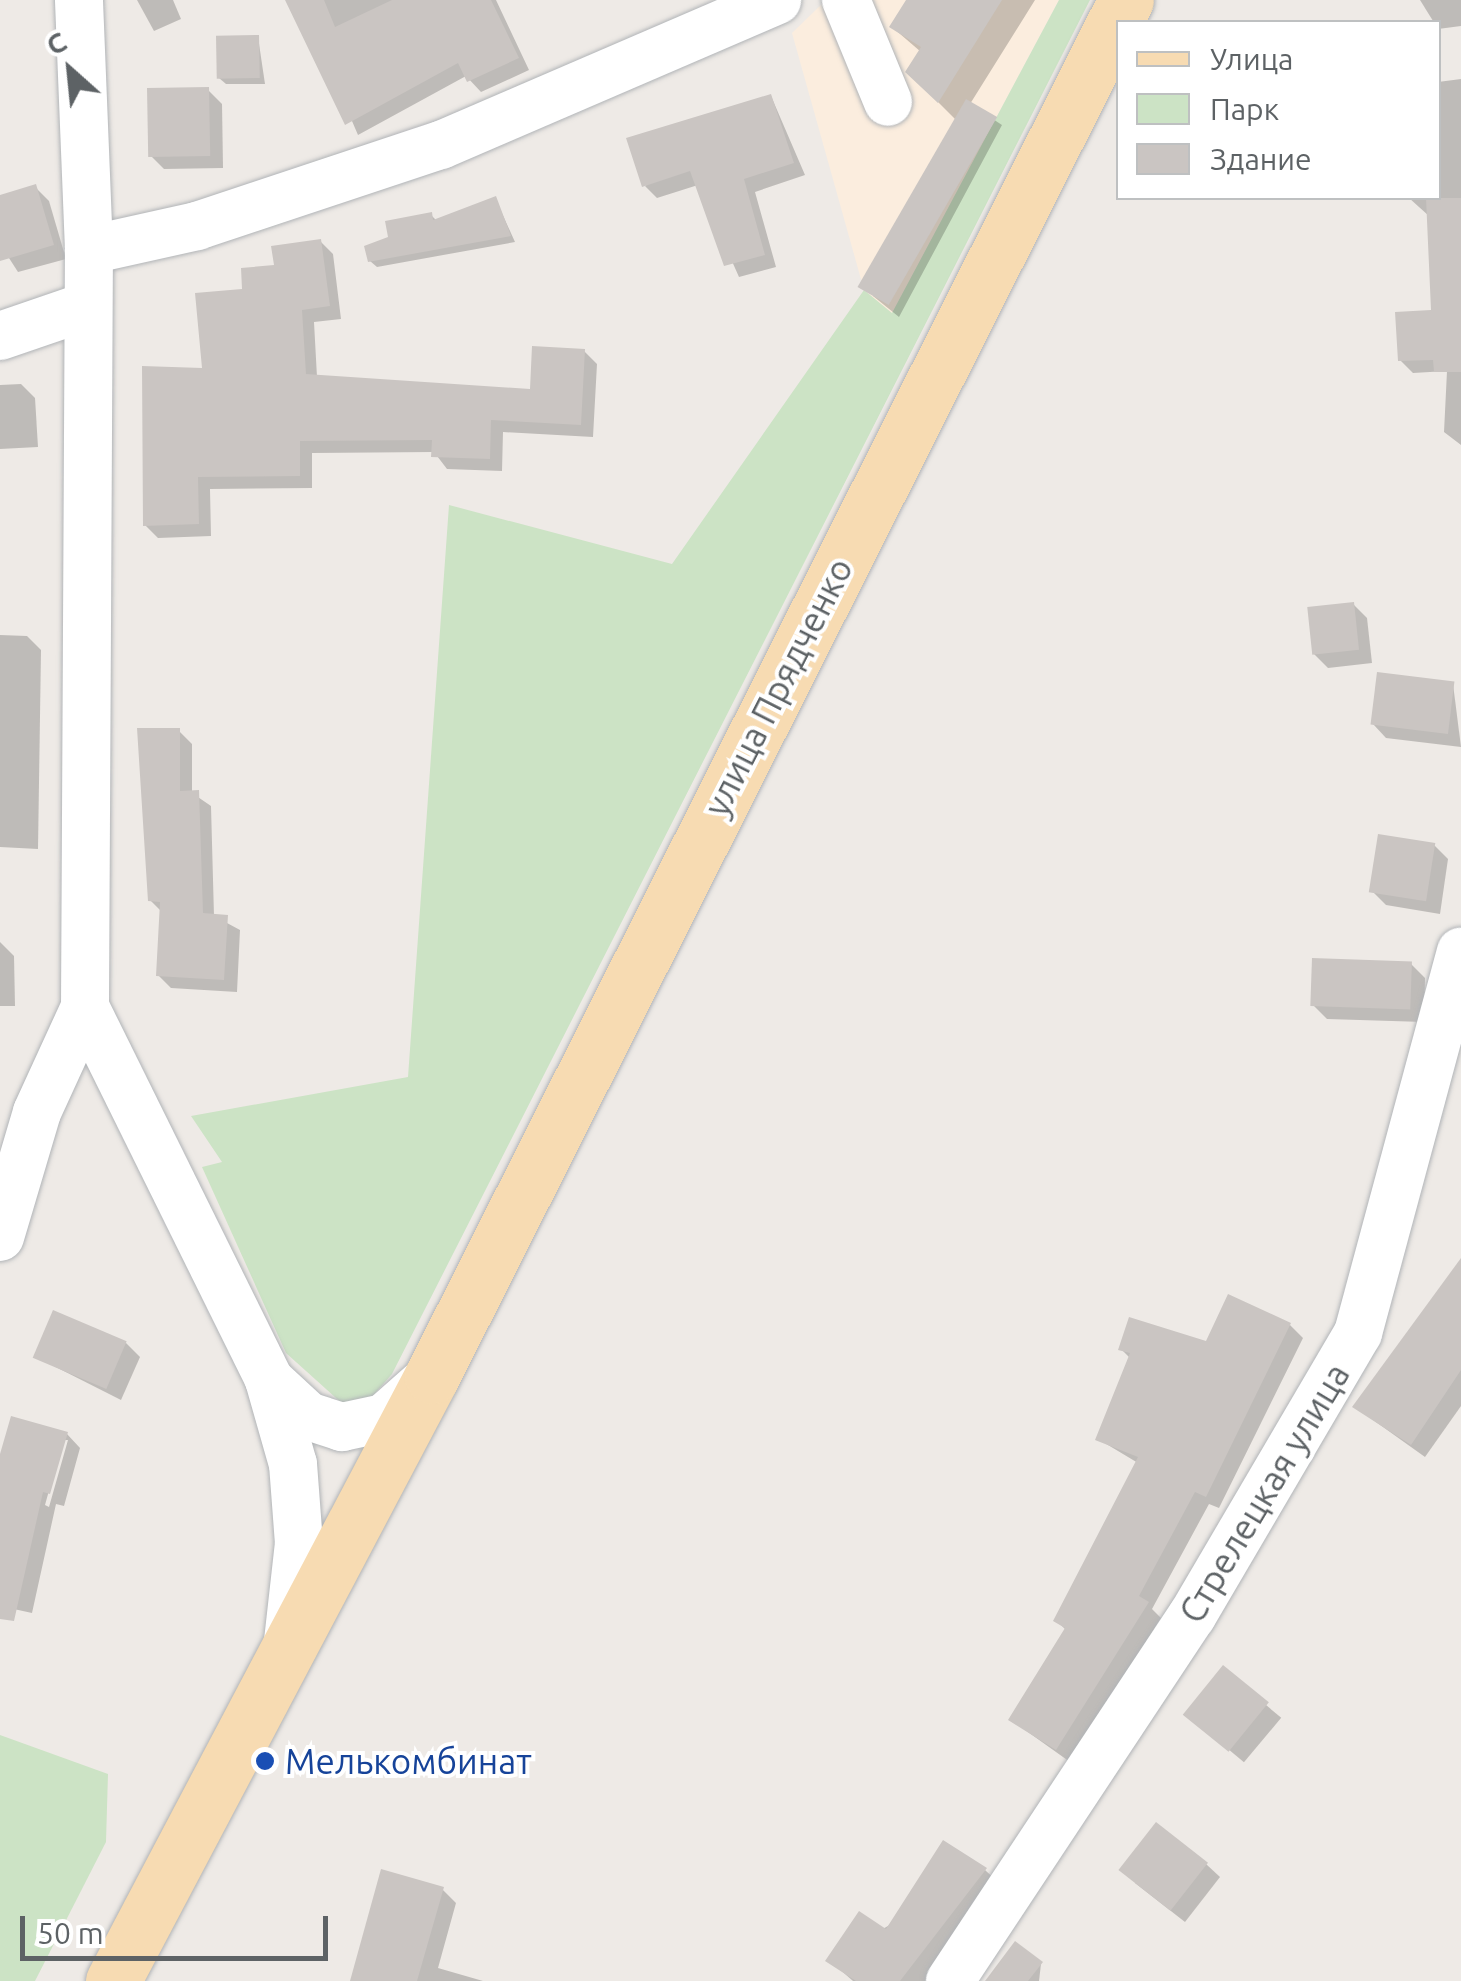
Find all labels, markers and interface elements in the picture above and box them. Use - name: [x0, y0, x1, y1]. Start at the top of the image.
- north arrow: [20, 20, 120, 120]
- legend: [1116, 20, 1441, 200]
- text: С: [41, 25, 71, 61]
- text: Улица: [1210, 42, 1294, 76]
- text: Парк: [1210, 92, 1279, 126]
- text: Здание: [1210, 142, 1312, 176]
- street label: улица Прядченко: [695, 551, 861, 823]
- street label: Стрелецкая улица: [1170, 1356, 1358, 1630]
- place label: Мелькомбинат: [285, 1740, 532, 1782]
- marker: Мелькомбинат: [254, 1750, 276, 1772]
- scale bar: [25, 1896, 332, 1958]
- text: 50 m: [37, 1916, 104, 1950]

